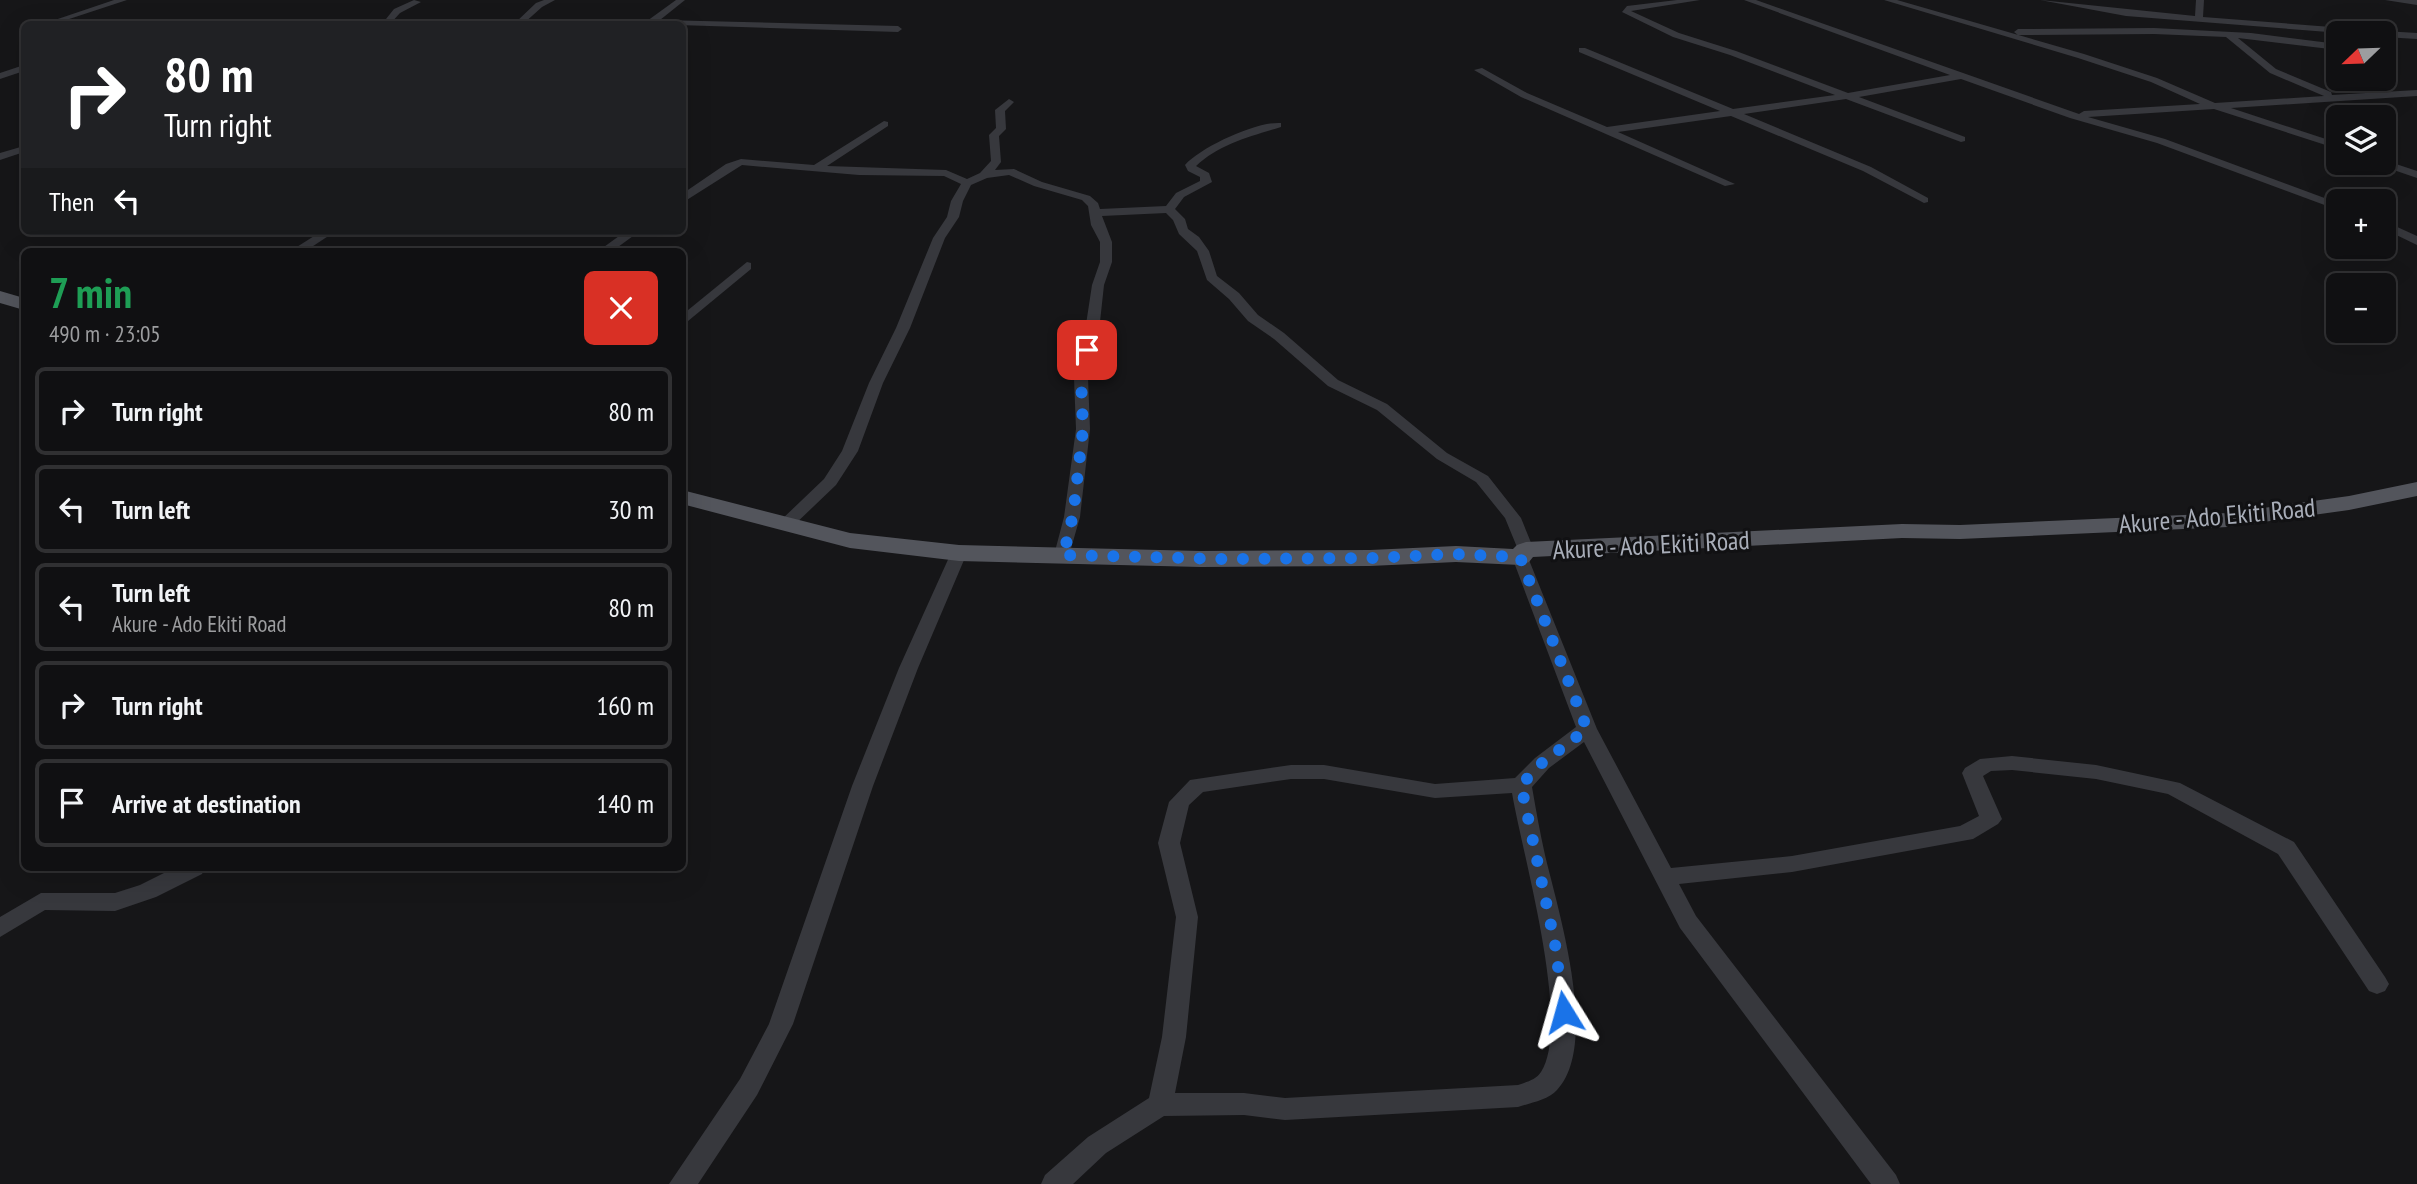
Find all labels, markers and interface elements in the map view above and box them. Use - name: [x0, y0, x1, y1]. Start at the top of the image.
- north arrow: [2326, 21, 2396, 91]
- map controls: [2326, 21, 2396, 343]
- text: 80 m: [164, 42, 253, 106]
- icon: right: [49, 49, 140, 140]
- text: Turn right: [164, 104, 272, 146]
- button: layers: [2326, 105, 2396, 175]
- icon: left: [108, 182, 146, 220]
- text: Then: [49, 185, 94, 218]
- button: +: [2326, 189, 2396, 259]
- text: 7 min: [49, 265, 132, 320]
- button: close: [584, 271, 658, 345]
- button: −: [2326, 273, 2396, 343]
- text: 490 m · 23:05: [49, 319, 161, 348]
- pin: [1057, 320, 1117, 380]
- icon: arrive: [1068, 331, 1106, 369]
- icon: right: [53, 392, 91, 430]
- text: Turn right: [112, 395, 203, 428]
- text: 80 m: [608, 395, 654, 428]
- icon: left: [53, 490, 91, 528]
- street label: Akure - Ado Ekiti Road: [2117, 490, 2317, 541]
- text: Turn left: [112, 493, 190, 526]
- text: 30 m: [608, 493, 654, 526]
- street label: Akure - Ado Ekiti Road: [1552, 523, 1750, 566]
- text: Turn left: [112, 576, 190, 609]
- icon: left: [53, 588, 91, 626]
- text: 80 m: [608, 591, 654, 624]
- text: Akure - Ado Ekiti Road: [112, 609, 287, 638]
- icon: right: [53, 686, 91, 724]
- text: Turn right: [112, 689, 203, 722]
- text: 160 m: [596, 689, 654, 722]
- icon: arrive: [53, 784, 91, 822]
- text: Arrive at destination: [112, 787, 301, 820]
- text: 140 m: [596, 787, 654, 820]
- position arrow: [1527, 975, 1601, 1049]

